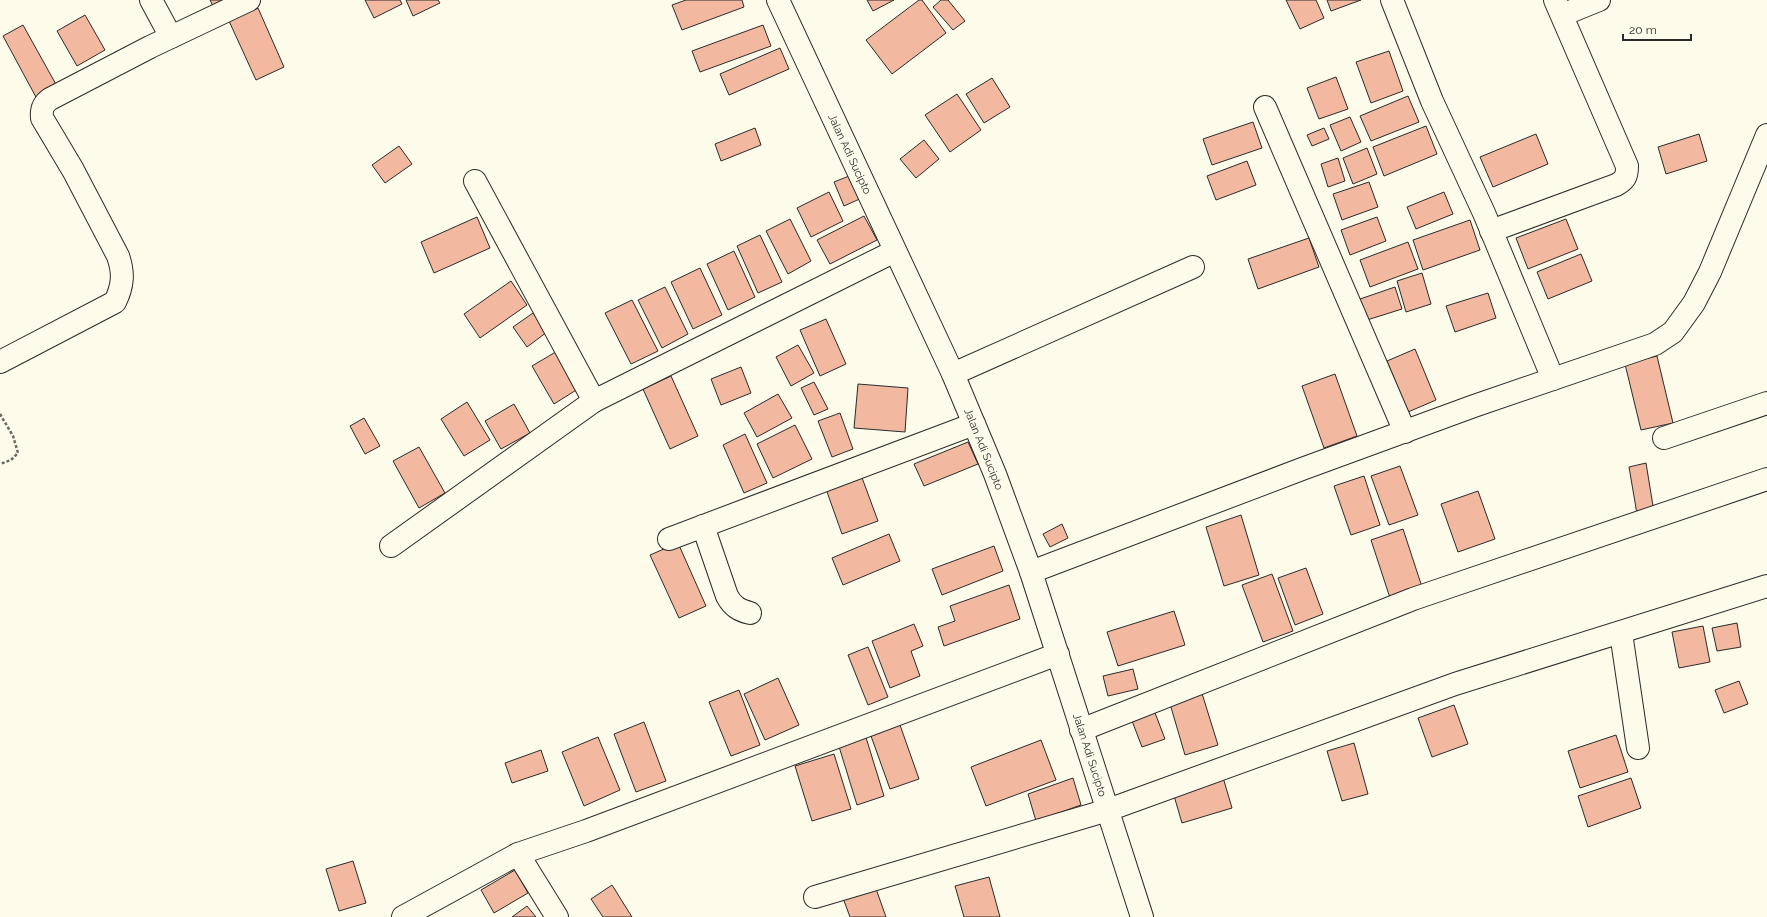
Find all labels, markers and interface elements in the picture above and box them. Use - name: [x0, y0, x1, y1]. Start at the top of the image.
- scale bar: [1623, 16, 1691, 42]
- text: 20 m: [1629, 23, 1657, 37]
- street label: Jalan Adi Sucipto: [825, 112, 874, 197]
- street label: Jalan Adi Sucipto: [961, 406, 1006, 492]
- street label: Jalan Adi Sucipto: [1070, 712, 1109, 799]

